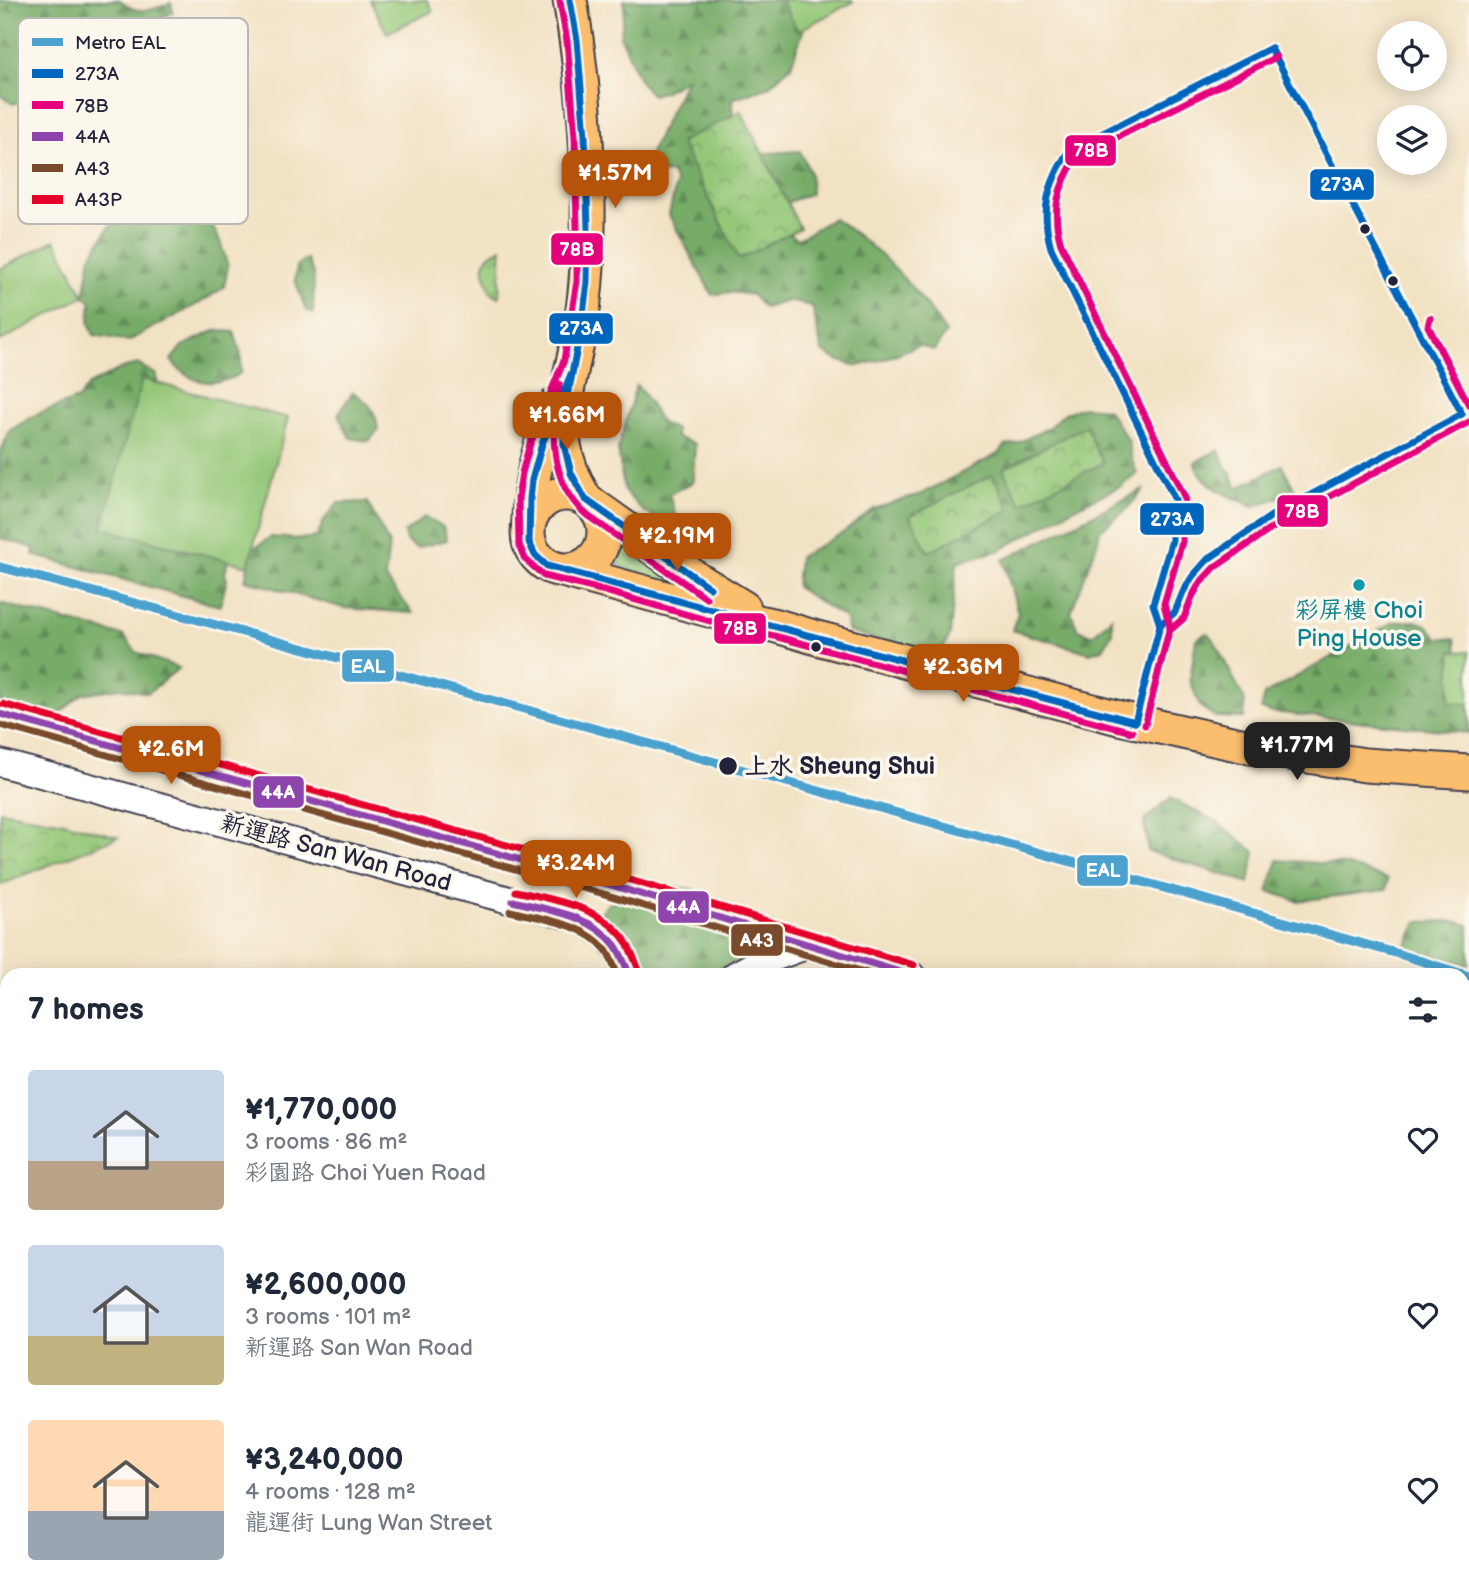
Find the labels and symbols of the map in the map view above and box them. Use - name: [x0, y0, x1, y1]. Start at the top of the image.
- legend: [18, 18, 248, 224]
- text: Metro EAL: [75, 32, 166, 55]
- text: 273A: [75, 63, 119, 86]
- text: 78B: [75, 95, 108, 118]
- text: 44A: [75, 126, 110, 149]
- line badge: 78B: [1064, 134, 1117, 167]
- text: 78B: [1073, 140, 1109, 163]
- pin: ¥1.57M: [558, 150, 672, 210]
- text: A43: [75, 158, 110, 181]
- line badge: 273A: [1309, 168, 1375, 201]
- text: 273A: [1320, 174, 1364, 197]
- text: A43P: [75, 189, 122, 212]
- unlabelled marker: [1358, 222, 1372, 236]
- line badge: 78B: [550, 232, 604, 266]
- text: 78B: [559, 239, 595, 262]
- unlabelled marker: [1386, 274, 1400, 288]
- line badge: 273A: [548, 312, 614, 345]
- text: 273A: [559, 318, 603, 341]
- pin: ¥1.66M: [510, 392, 624, 452]
- line badge: 78B: [1276, 494, 1329, 528]
- text: 78B: [1284, 501, 1320, 524]
- line badge: 273A: [1139, 502, 1205, 536]
- text: 273A: [1150, 509, 1194, 532]
- pin: ¥2.19M: [620, 514, 734, 573]
- marker: 彩屏樓 Choi Ping House: [1351, 577, 1367, 593]
- place label: 彩屏樓 Choi Ping House: [1295, 596, 1423, 653]
- line badge: 78B: [713, 612, 767, 645]
- text: 78B: [722, 618, 758, 641]
- unlabelled marker: [809, 640, 823, 654]
- pin: ¥2.36M: [906, 644, 1020, 704]
- line badge: EAL: [341, 649, 395, 683]
- text: EAL: [351, 656, 386, 679]
- pin: ¥1.77M: [1240, 722, 1354, 782]
- pin: ¥2.6M: [122, 726, 220, 786]
- place label: 上水 Sheung Shui: [745, 752, 935, 781]
- marker: 上水 Sheung Shui: [717, 755, 739, 777]
- line badge: 44A: [252, 775, 305, 809]
- text: 44A: [261, 782, 295, 805]
- street label: 新運路 San Wan Road: [217, 808, 455, 898]
- pin: ¥3.24M: [519, 841, 633, 900]
- line badge: EAL: [1076, 854, 1129, 887]
- text: EAL: [1086, 860, 1121, 883]
- line badge: 44A: [657, 890, 710, 924]
- text: 44A: [666, 897, 700, 920]
- line badge: A43: [730, 923, 784, 957]
- text: A43: [739, 930, 774, 953]

